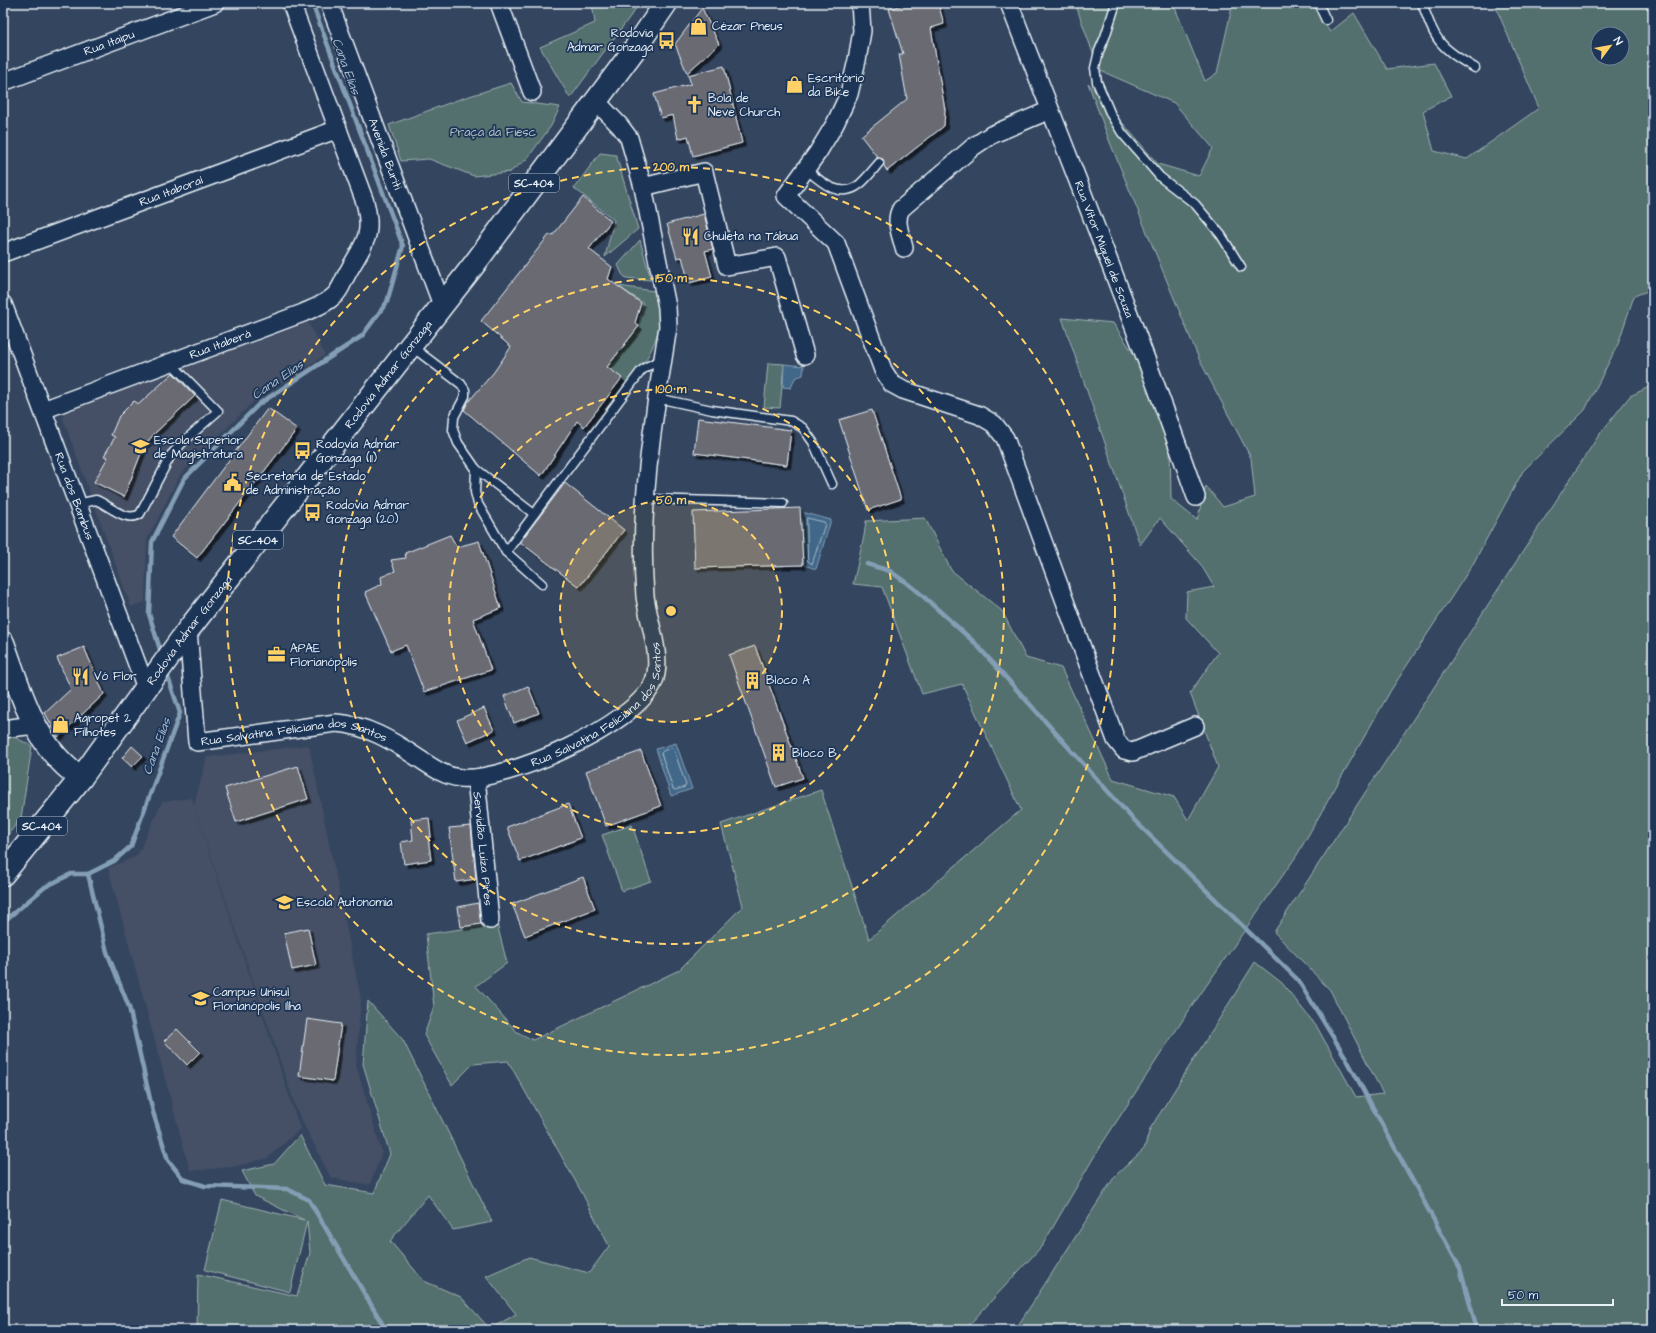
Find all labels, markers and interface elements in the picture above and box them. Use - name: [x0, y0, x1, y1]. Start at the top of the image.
- shop icon: Cézar Pneus: [689, 16, 709, 36]
- place label: Cézar Pneus: [712, 18, 783, 35]
- place label: Rodovia Admar Gonzaga: [567, 25, 653, 57]
- street label: Rua Itaipu: [81, 26, 137, 60]
- north arrow: [1590, 26, 1630, 66]
- bus stop icon: Rodovia Admar Gonzaga: [656, 30, 676, 50]
- text: N: [1610, 34, 1626, 48]
- water label: Cana Elias: [328, 36, 365, 99]
- place label: Escritório da Bike: [808, 70, 864, 101]
- shop icon: Escritório da Bike: [785, 75, 805, 95]
- place label: Bola de Neve Church: [708, 90, 780, 121]
- church icon: Bola de Neve Church: [685, 95, 705, 115]
- street label: Avenida Buriti: [364, 116, 406, 192]
- park label: Praça da Fiesc: [450, 124, 536, 141]
- text: 200 m: [652, 159, 690, 176]
- street label: Rua Itaboraí: [137, 172, 205, 211]
- road number: SC-404: [509, 174, 559, 192]
- street label: Rua Vítor Miguel de Souza: [1070, 178, 1138, 320]
- restaurant icon: Chuleta na Tábua: [681, 226, 701, 246]
- place label: Chuleta na Tábua: [704, 228, 798, 245]
- text: 150 m: [655, 270, 688, 287]
- street label: Rodovia Admar Gonzaga: [341, 317, 436, 432]
- street label: Rua Itaberá: [187, 325, 253, 364]
- water label: Cana Elias: [248, 355, 308, 404]
- text: 100 m: [656, 381, 687, 398]
- place label: Escola Superior de Magistratura: [154, 432, 243, 464]
- place label: Rodovia Admar Gonzaga (11): [316, 436, 399, 468]
- school or university icon: Escola Superior de Magistratura: [131, 437, 151, 457]
- bus stop icon: Rodovia Admar Gonzaga (11): [293, 441, 313, 461]
- street label: Rua dos Bambus: [50, 450, 98, 542]
- place label: Secretaria de Estado de Administração: [246, 468, 366, 499]
- public building icon: Secretaria de Estado de Administração: [223, 473, 243, 493]
- text: 50 m: [656, 492, 687, 509]
- place label: Rodovia Admar Gonzaga (20): [326, 497, 409, 529]
- bus stop icon: Rodovia Admar Gonzaga (20): [303, 502, 323, 522]
- road number: SC-404: [233, 531, 283, 549]
- street label: Rodovia Admar Gonzaga: [143, 572, 237, 689]
- centre of rings: [664, 604, 678, 618]
- place label: APAE Florianópolis: [290, 640, 357, 671]
- street label: Rua Salvatina Feliciana dos Santos: [529, 641, 666, 772]
- office icon: APAE Florianópolis: [267, 645, 287, 665]
- restaurant icon: Vó Flor: [71, 666, 91, 686]
- place label: Vó Flor: [94, 668, 137, 685]
- building icon: Bloco A: [743, 670, 763, 690]
- place label: Bloco A: [766, 672, 810, 689]
- place label: Agropet 2 Filhotes: [74, 710, 131, 741]
- water label: Cana Elias: [138, 714, 176, 777]
- shop icon: Agropet 2 Filhotes: [51, 715, 71, 735]
- street label: Rua Salvatina Feliciana dos Santos: [200, 715, 390, 750]
- building icon: Bloco B: [769, 743, 789, 763]
- place label: Bloco B: [792, 745, 837, 762]
- street label: Servidão Luíza Pires: [468, 791, 497, 907]
- road number: SC-404: [17, 817, 67, 835]
- school or university icon: Escola Autonomia: [274, 892, 294, 912]
- place label: Escola Autonomia: [297, 894, 393, 911]
- place label: Campus Unisul Florianópolis Ilha: [213, 984, 301, 1015]
- school or university icon: Campus Unisul Florianópolis Ilha: [190, 989, 210, 1009]
- scale bar: [1502, 1281, 1613, 1307]
- text: 50 m: [1508, 1287, 1539, 1304]

